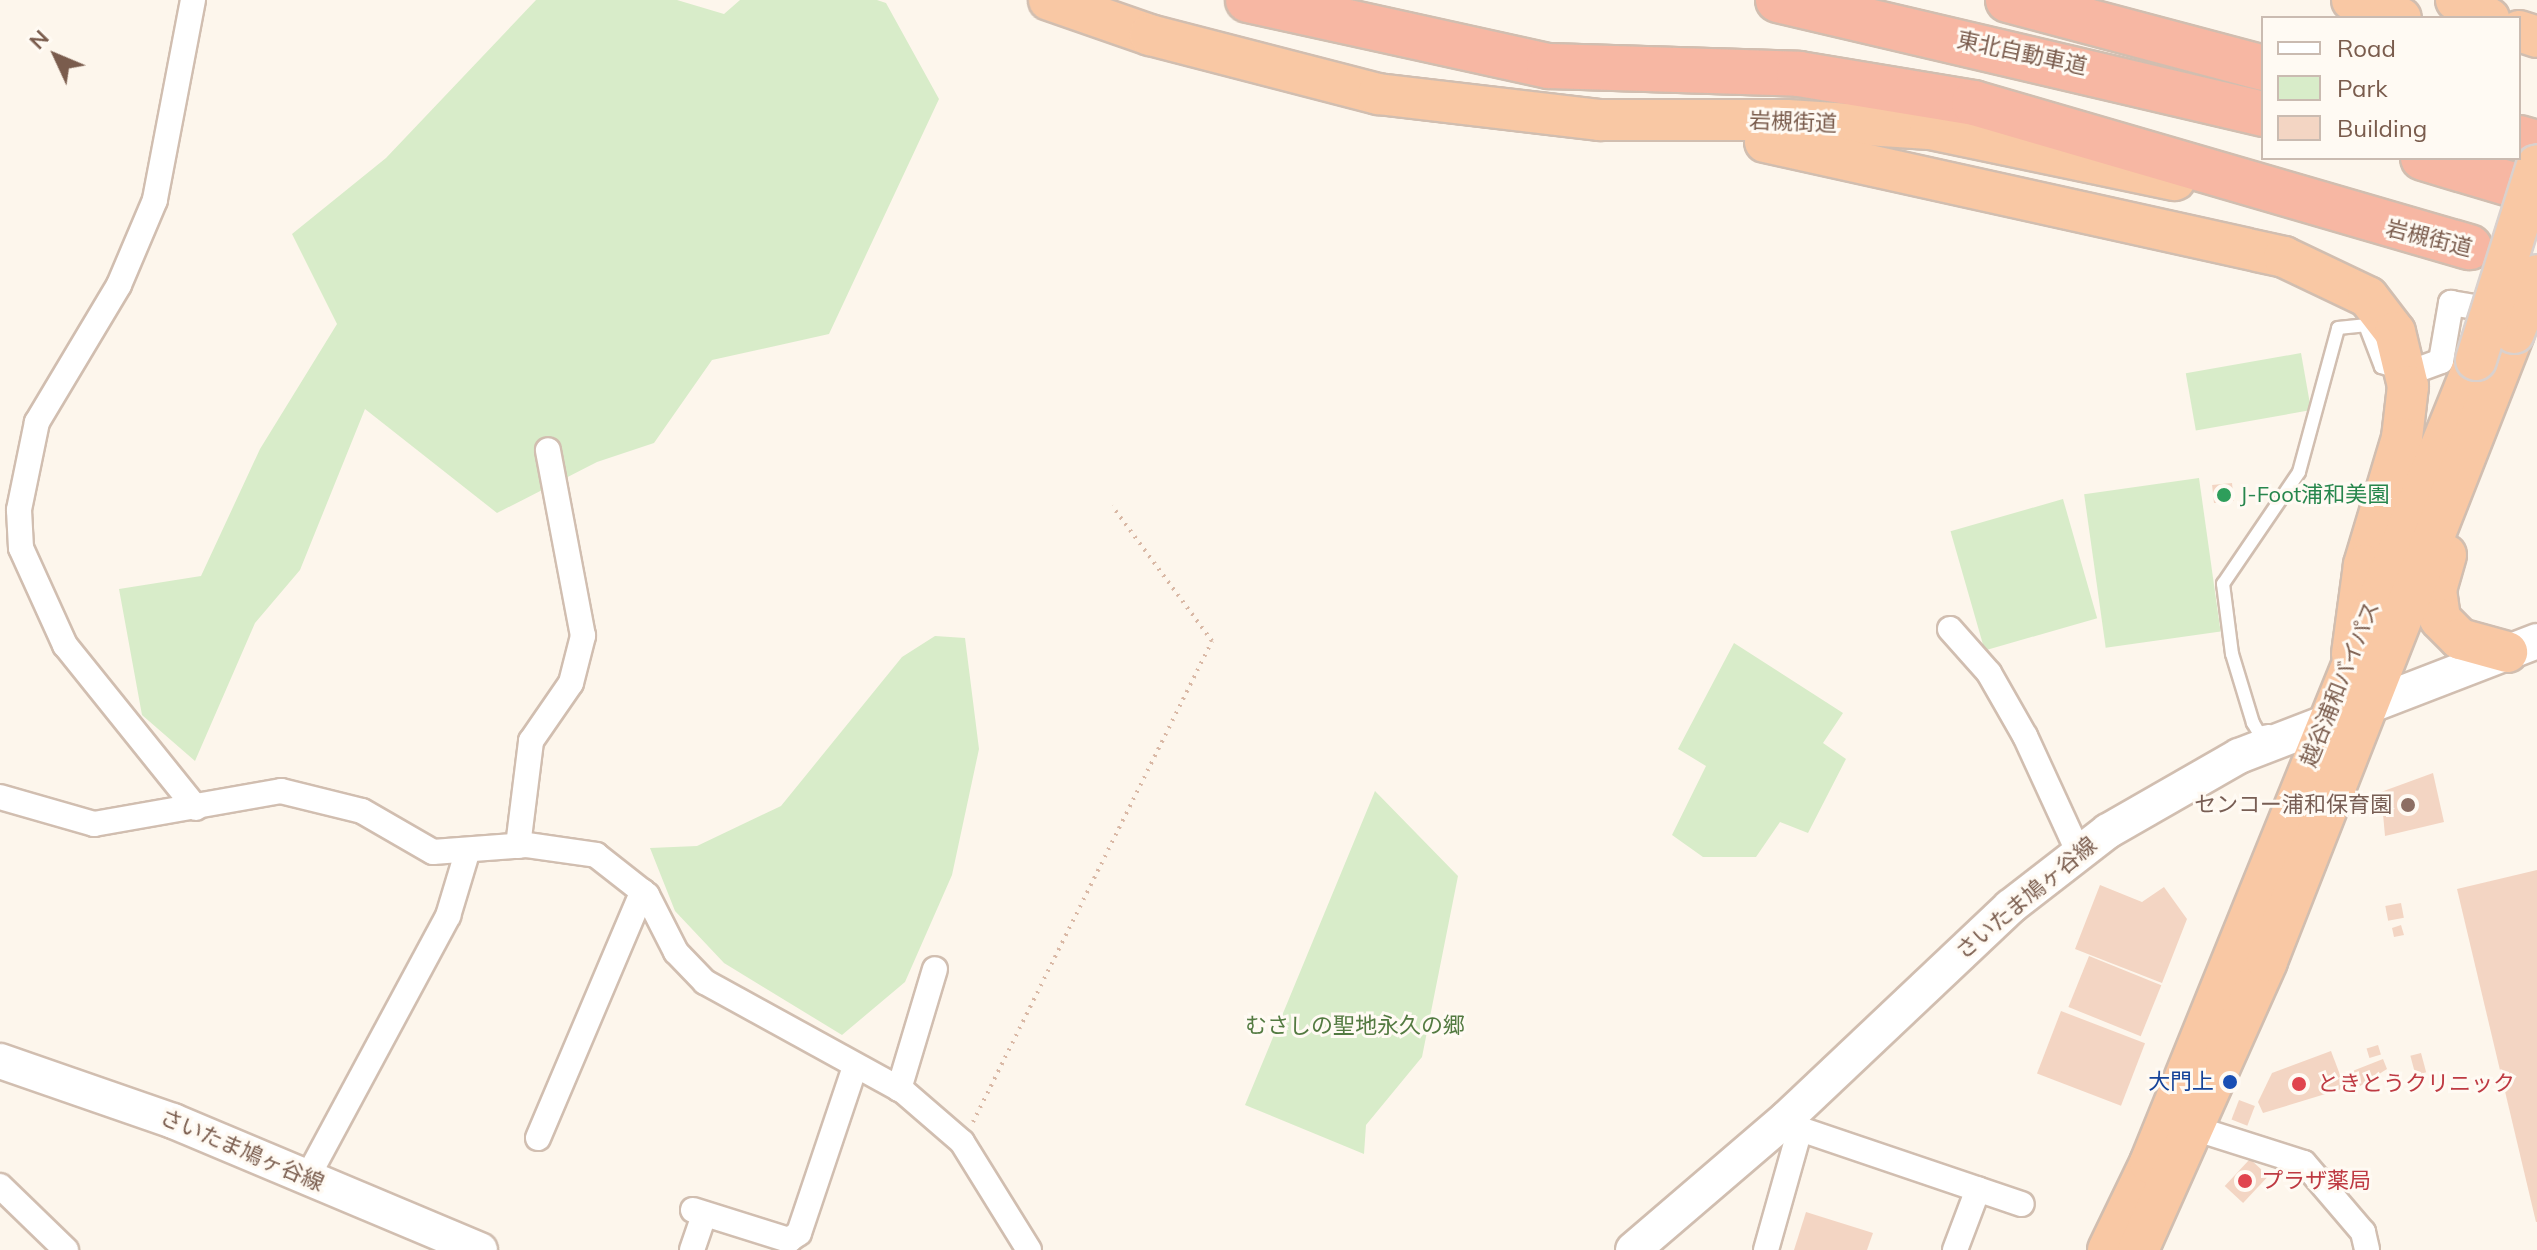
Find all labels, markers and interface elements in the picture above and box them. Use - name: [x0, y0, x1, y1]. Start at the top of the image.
- north arrow: [16, 16, 96, 96]
- legend: [2261, 16, 2521, 160]
- text: N: [23, 24, 55, 55]
- street label: 東北自動車道: [1955, 26, 2089, 80]
- text: Road: [2337, 33, 2396, 63]
- text: Park: [2337, 73, 2388, 103]
- street label: 岩槻街道: [1749, 107, 1837, 137]
- text: Building: [2337, 113, 2427, 143]
- street label: 岩槻街道: [2383, 215, 2475, 261]
- place label: J-Foot浦和美園: [2240, 482, 2389, 508]
- marker: J-Foot浦和美園: [2215, 486, 2233, 504]
- street label: 越谷浦和バイパス: [2295, 597, 2385, 771]
- place label: センコー浦和保育園: [2194, 792, 2392, 818]
- marker: センコー浦和保育園: [2399, 796, 2417, 814]
- street label: さいたま鳩ヶ谷線: [1950, 831, 2102, 965]
- park label: むさしの聖地永久の郷: [1245, 1013, 1465, 1039]
- place label: 大門上: [2148, 1069, 2214, 1095]
- place label: ときとうクリニック: [2317, 1071, 2515, 1097]
- marker: 大門上: [2221, 1073, 2239, 1091]
- marker: ときとうクリニック: [2288, 1073, 2310, 1095]
- street label: さいたま鳩ヶ谷線: [156, 1103, 328, 1197]
- place label: プラザ薬局: [2261, 1168, 2371, 1194]
- marker: プラザ薬局: [2236, 1172, 2254, 1190]

